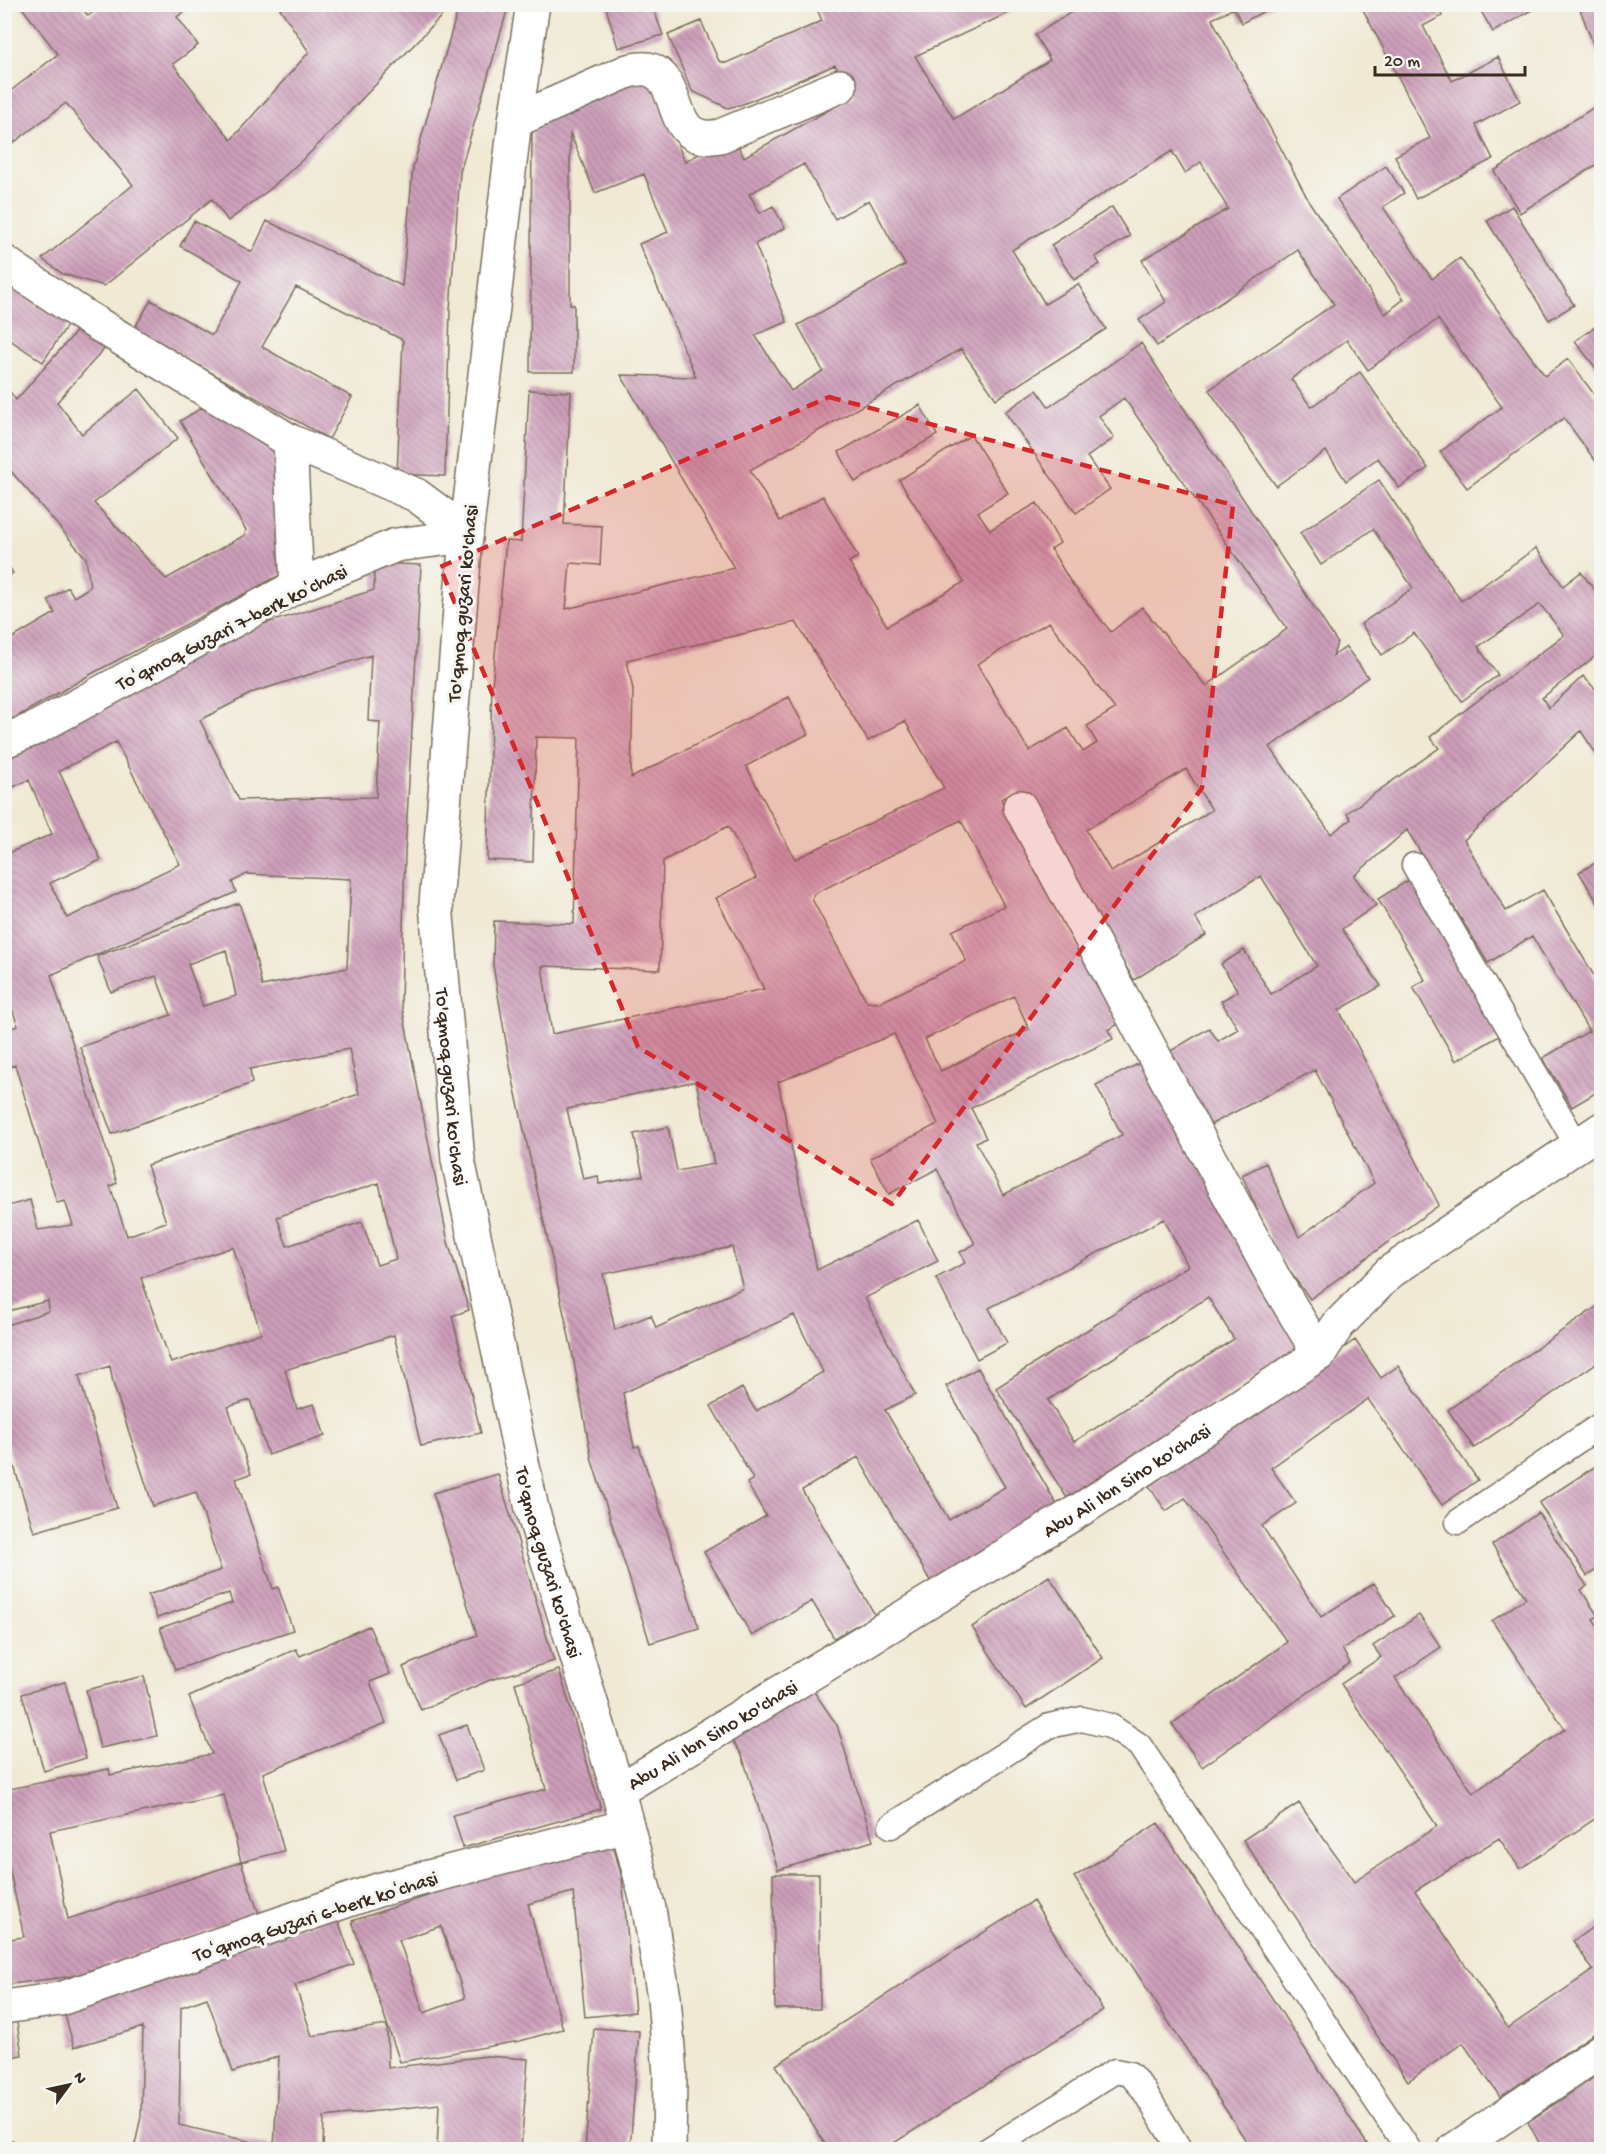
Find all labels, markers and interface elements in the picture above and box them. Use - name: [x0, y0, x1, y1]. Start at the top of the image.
- scale bar: [1375, 39, 1525, 77]
- text: 20 m: [1384, 52, 1420, 73]
- street label: To'qmoq guzari ko'chasi: [444, 504, 485, 704]
- street label: Toʻqmoq Guzari 7-berk koʻchasi: [112, 561, 352, 698]
- street label: To'qmoq guzari ko'chasi: [428, 986, 471, 1188]
- street label: Abu Ali Ibn Sino ko'chasi: [1040, 1420, 1216, 1545]
- street label: To'qmoq guzari ko'chasi: [508, 1464, 585, 1662]
- street label: Abu Ali Ibn Sino ko'chasi: [625, 1676, 803, 1797]
- street label: Toʻqmoq Guzari 6-berk koʻchasi: [190, 1868, 441, 1969]
- north arrow: [39, 2055, 99, 2115]
- text: N: [68, 2069, 90, 2089]

